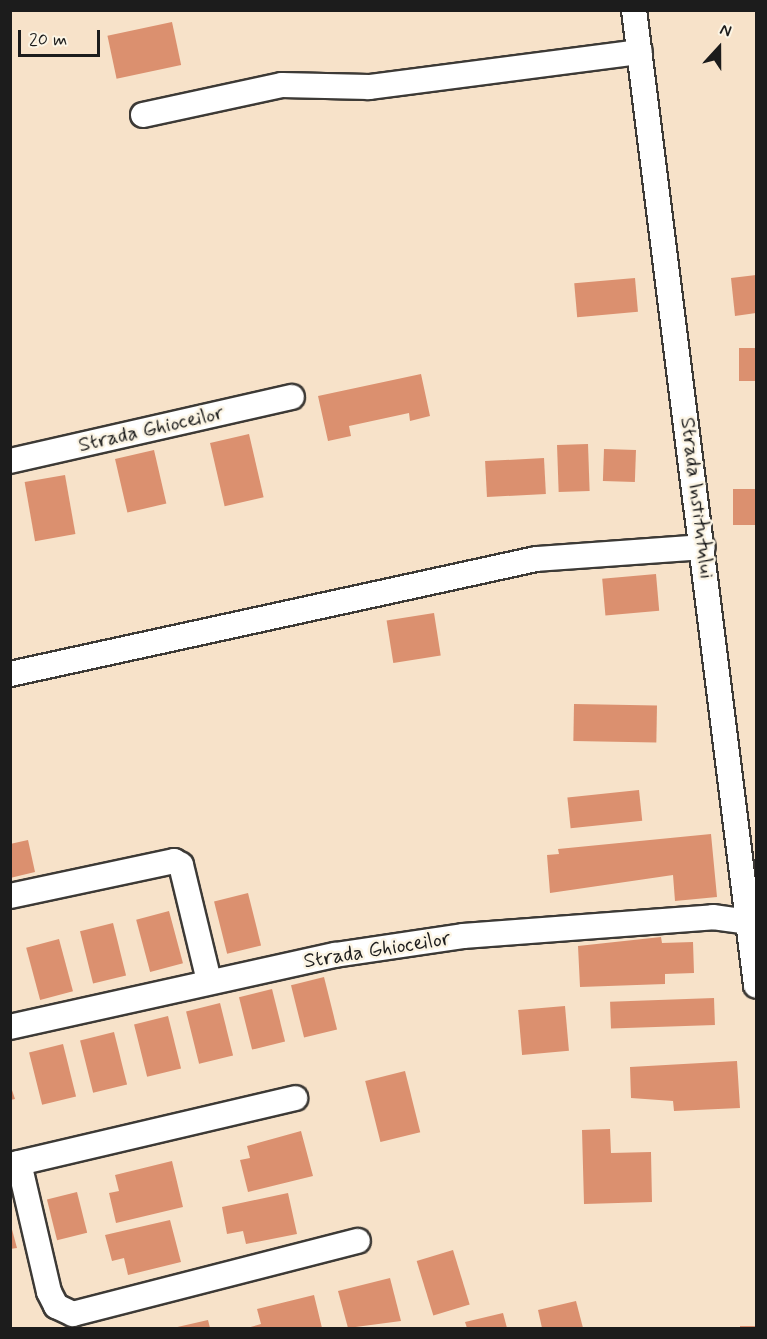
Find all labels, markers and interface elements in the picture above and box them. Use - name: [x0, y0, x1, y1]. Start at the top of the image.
- scale bar: [21, 18, 104, 56]
- north arrow: [689, 18, 749, 78]
- text: N: [717, 19, 734, 42]
- text: 20 m: [29, 28, 67, 52]
- street label: Strada Ghioceilor: [75, 400, 227, 458]
- street label: Strada Institutului: [674, 413, 720, 583]
- street label: Strada Ghioceilor: [301, 926, 453, 974]

